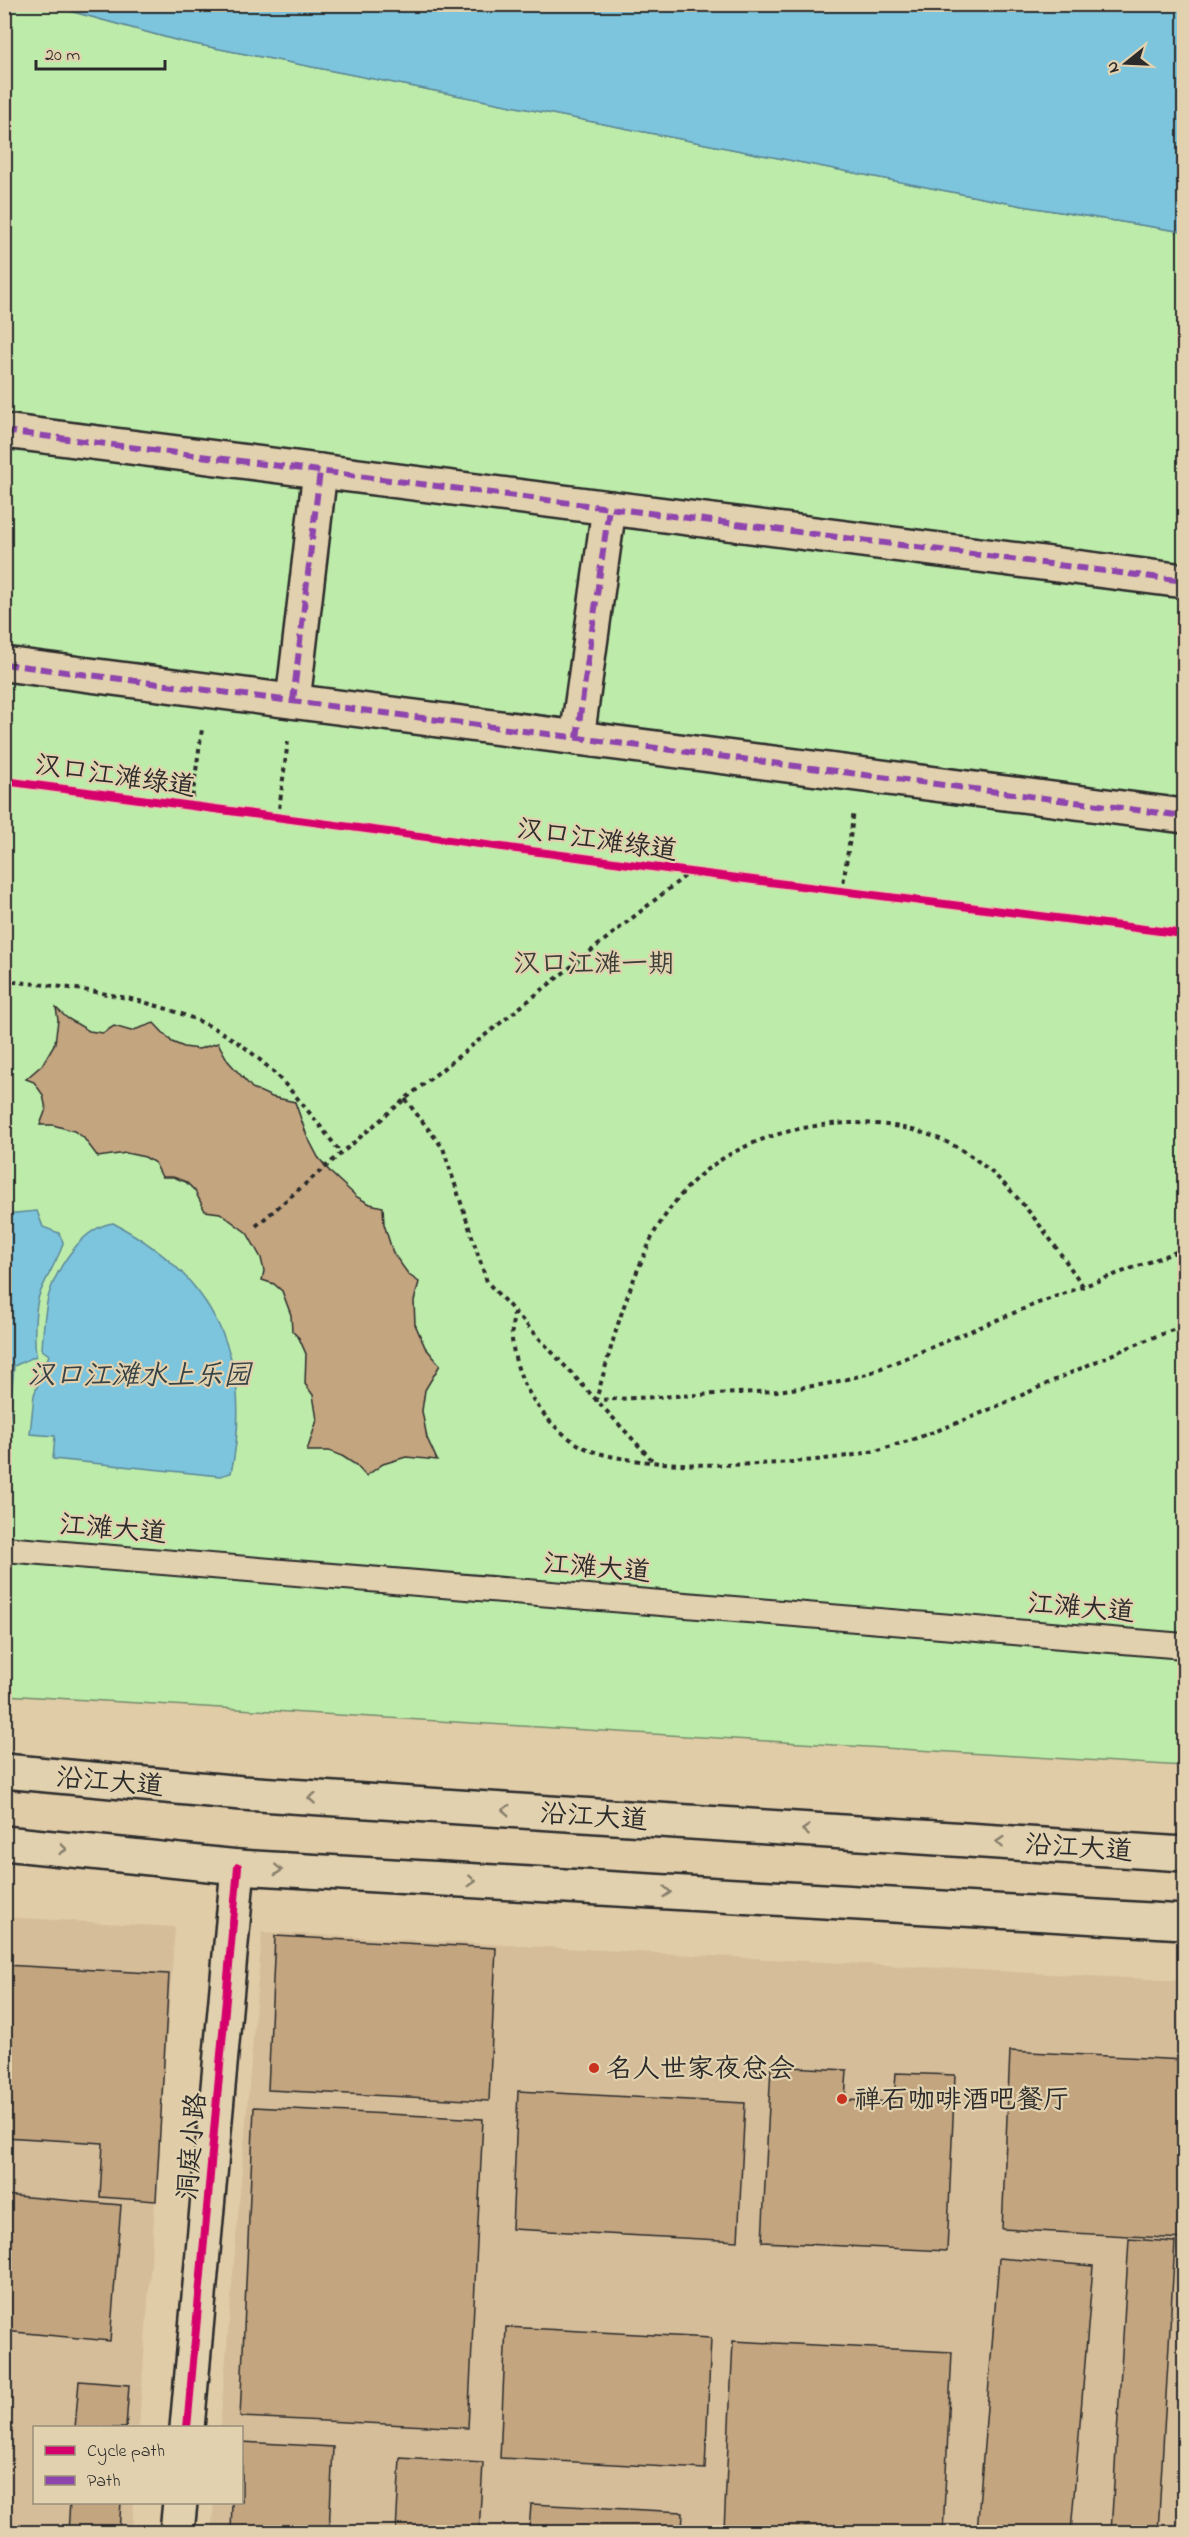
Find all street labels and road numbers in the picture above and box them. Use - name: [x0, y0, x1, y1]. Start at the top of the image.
- street label: 汉口江滩绿道: [32, 747, 198, 808]
- street label: 汉口江滩绿道: [514, 811, 680, 872]
- street label: 江滩大道: [57, 1506, 168, 1555]
- street label: 江滩大道: [541, 1545, 652, 1594]
- street label: 江滩大道: [1025, 1585, 1136, 1634]
- street label: 沿江大道: [54, 1759, 165, 1808]
- street label: 沿江大道: [539, 1795, 649, 1842]
- street label: 沿江大道: [1024, 1826, 1134, 1873]
- street label: 洞庭小路: [169, 2091, 218, 2202]

